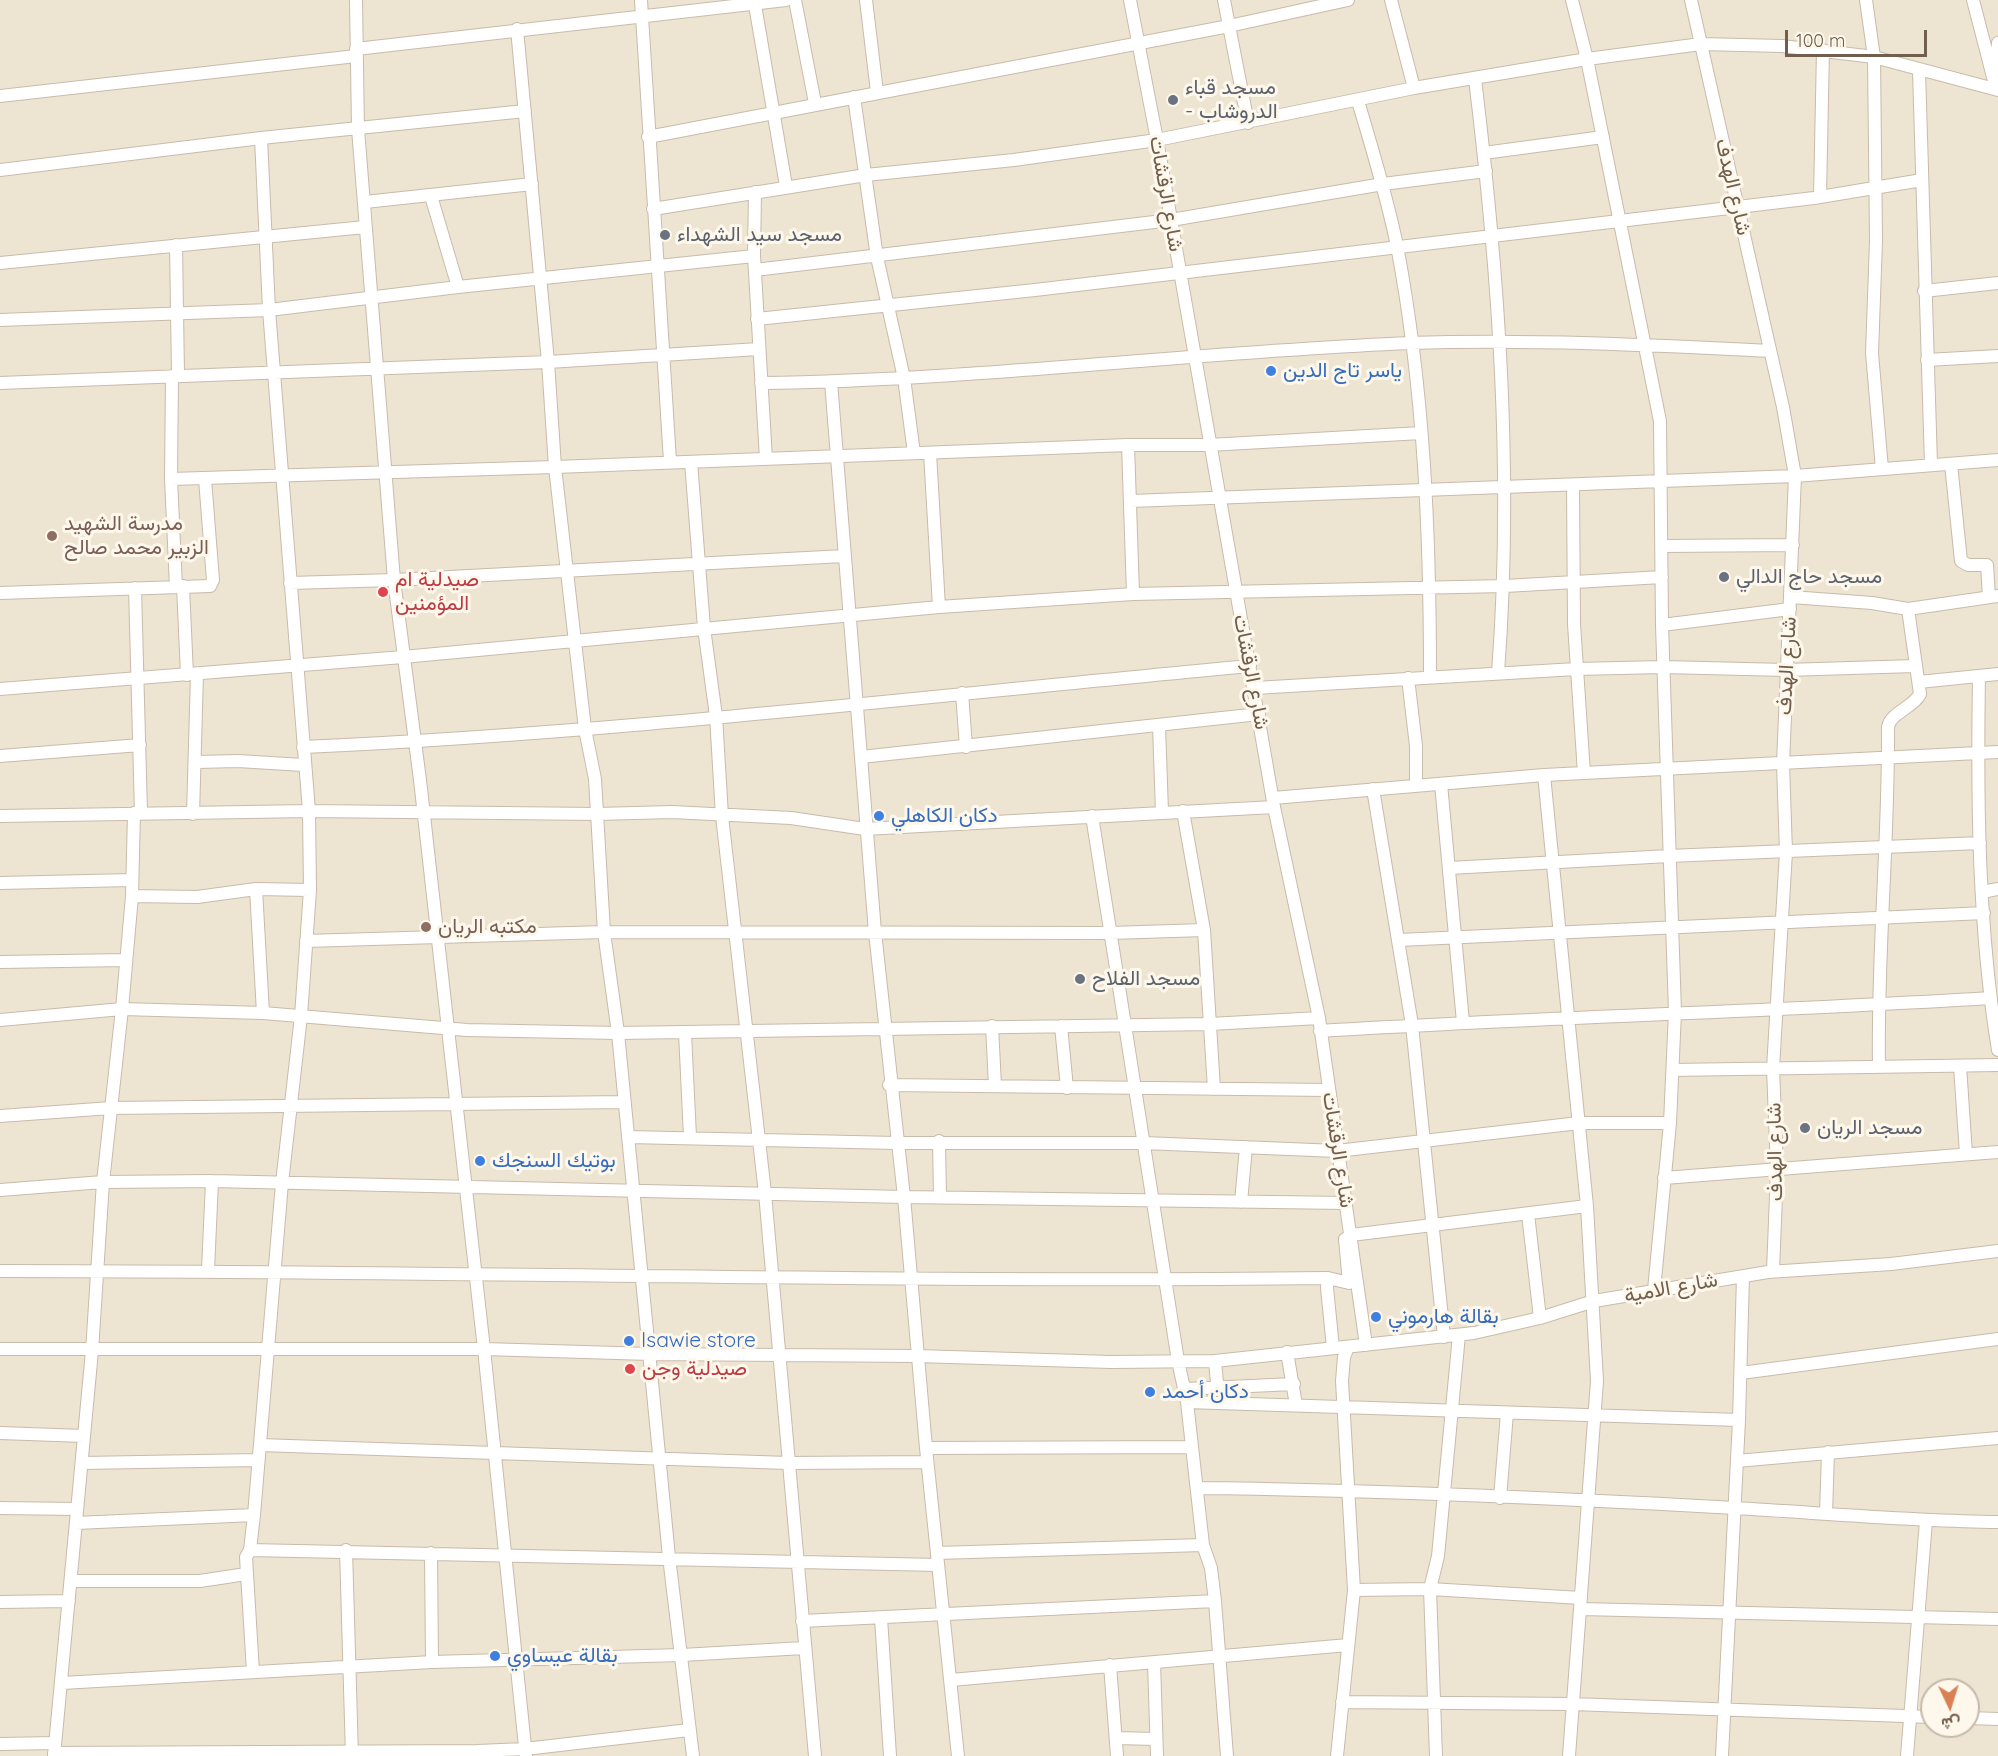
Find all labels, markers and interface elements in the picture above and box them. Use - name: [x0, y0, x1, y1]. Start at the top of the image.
- scale bar: [1788, 18, 1930, 56]
- text: 100 m: [1796, 29, 1845, 52]
- place label: مسجد قباء - الدروشاب: [1185, 75, 1278, 125]
- marker: مسجد قباء - الدروشاب: [1166, 93, 1180, 107]
- street label: شارع الرقشات: [1143, 134, 1189, 254]
- street label: شارع الهدف: [1710, 136, 1756, 238]
- place label: مسجد سيد الشهداء: [677, 222, 842, 248]
- marker: مسجد سيد الشهداء: [658, 228, 672, 242]
- place label: ياسر تاج الدين: [1283, 358, 1402, 384]
- marker: ياسر تاج الدين: [1264, 364, 1278, 378]
- place label: مدرسة الشهيد الزبير محمد صالح: [64, 511, 209, 561]
- marker: مدرسة الشهيد الزبير محمد صالح: [45, 529, 59, 543]
- place label: مسجد حاج الدالي: [1736, 564, 1882, 590]
- place label: صيدلية ام المؤمنين: [395, 567, 479, 617]
- marker: مسجد حاج الدالي: [1717, 570, 1731, 584]
- marker: صيدلية ام المؤمنين: [376, 585, 390, 599]
- street label: شارع الرقشات: [1227, 612, 1275, 732]
- street label: شارع الهدف: [1772, 616, 1802, 716]
- place label: دكان الكاهلي: [891, 803, 998, 829]
- marker: دكان الكاهلي: [872, 809, 886, 823]
- place label: مكتبه الريان: [438, 914, 537, 940]
- marker: مكتبه الريان: [419, 920, 433, 934]
- place label: مسجد الفلاح: [1092, 966, 1200, 992]
- marker: مسجد الفلاح: [1073, 972, 1087, 986]
- street label: شارع الرقشات: [1316, 1090, 1360, 1210]
- street label: شارع الهدف: [1762, 1102, 1788, 1202]
- place label: مسجد الريان: [1817, 1115, 1922, 1141]
- marker: مسجد الريان: [1798, 1121, 1812, 1135]
- place label: بوتيك السنجك: [492, 1148, 616, 1174]
- marker: بوتيك السنجك: [473, 1154, 487, 1168]
- street label: شارع الامية: [1622, 1267, 1720, 1309]
- place label: بقالة هارموني: [1388, 1304, 1499, 1330]
- marker: بقالة هارموني: [1369, 1310, 1383, 1324]
- place label: Isawie store: [641, 1328, 756, 1354]
- marker: Isawie store: [622, 1334, 636, 1348]
- place label: صيدلية وجن: [642, 1356, 747, 1382]
- marker: صيدلية وجن: [623, 1362, 637, 1376]
- place label: دكان أحمد: [1162, 1379, 1249, 1405]
- marker: دكان أحمد: [1143, 1385, 1157, 1399]
- place label: بقالة عيساوي: [507, 1643, 618, 1669]
- marker: بقالة عيساوي: [488, 1649, 502, 1663]
- north arrow: [1920, 1678, 1980, 1738]
- text: ش: [1941, 1713, 1961, 1735]

